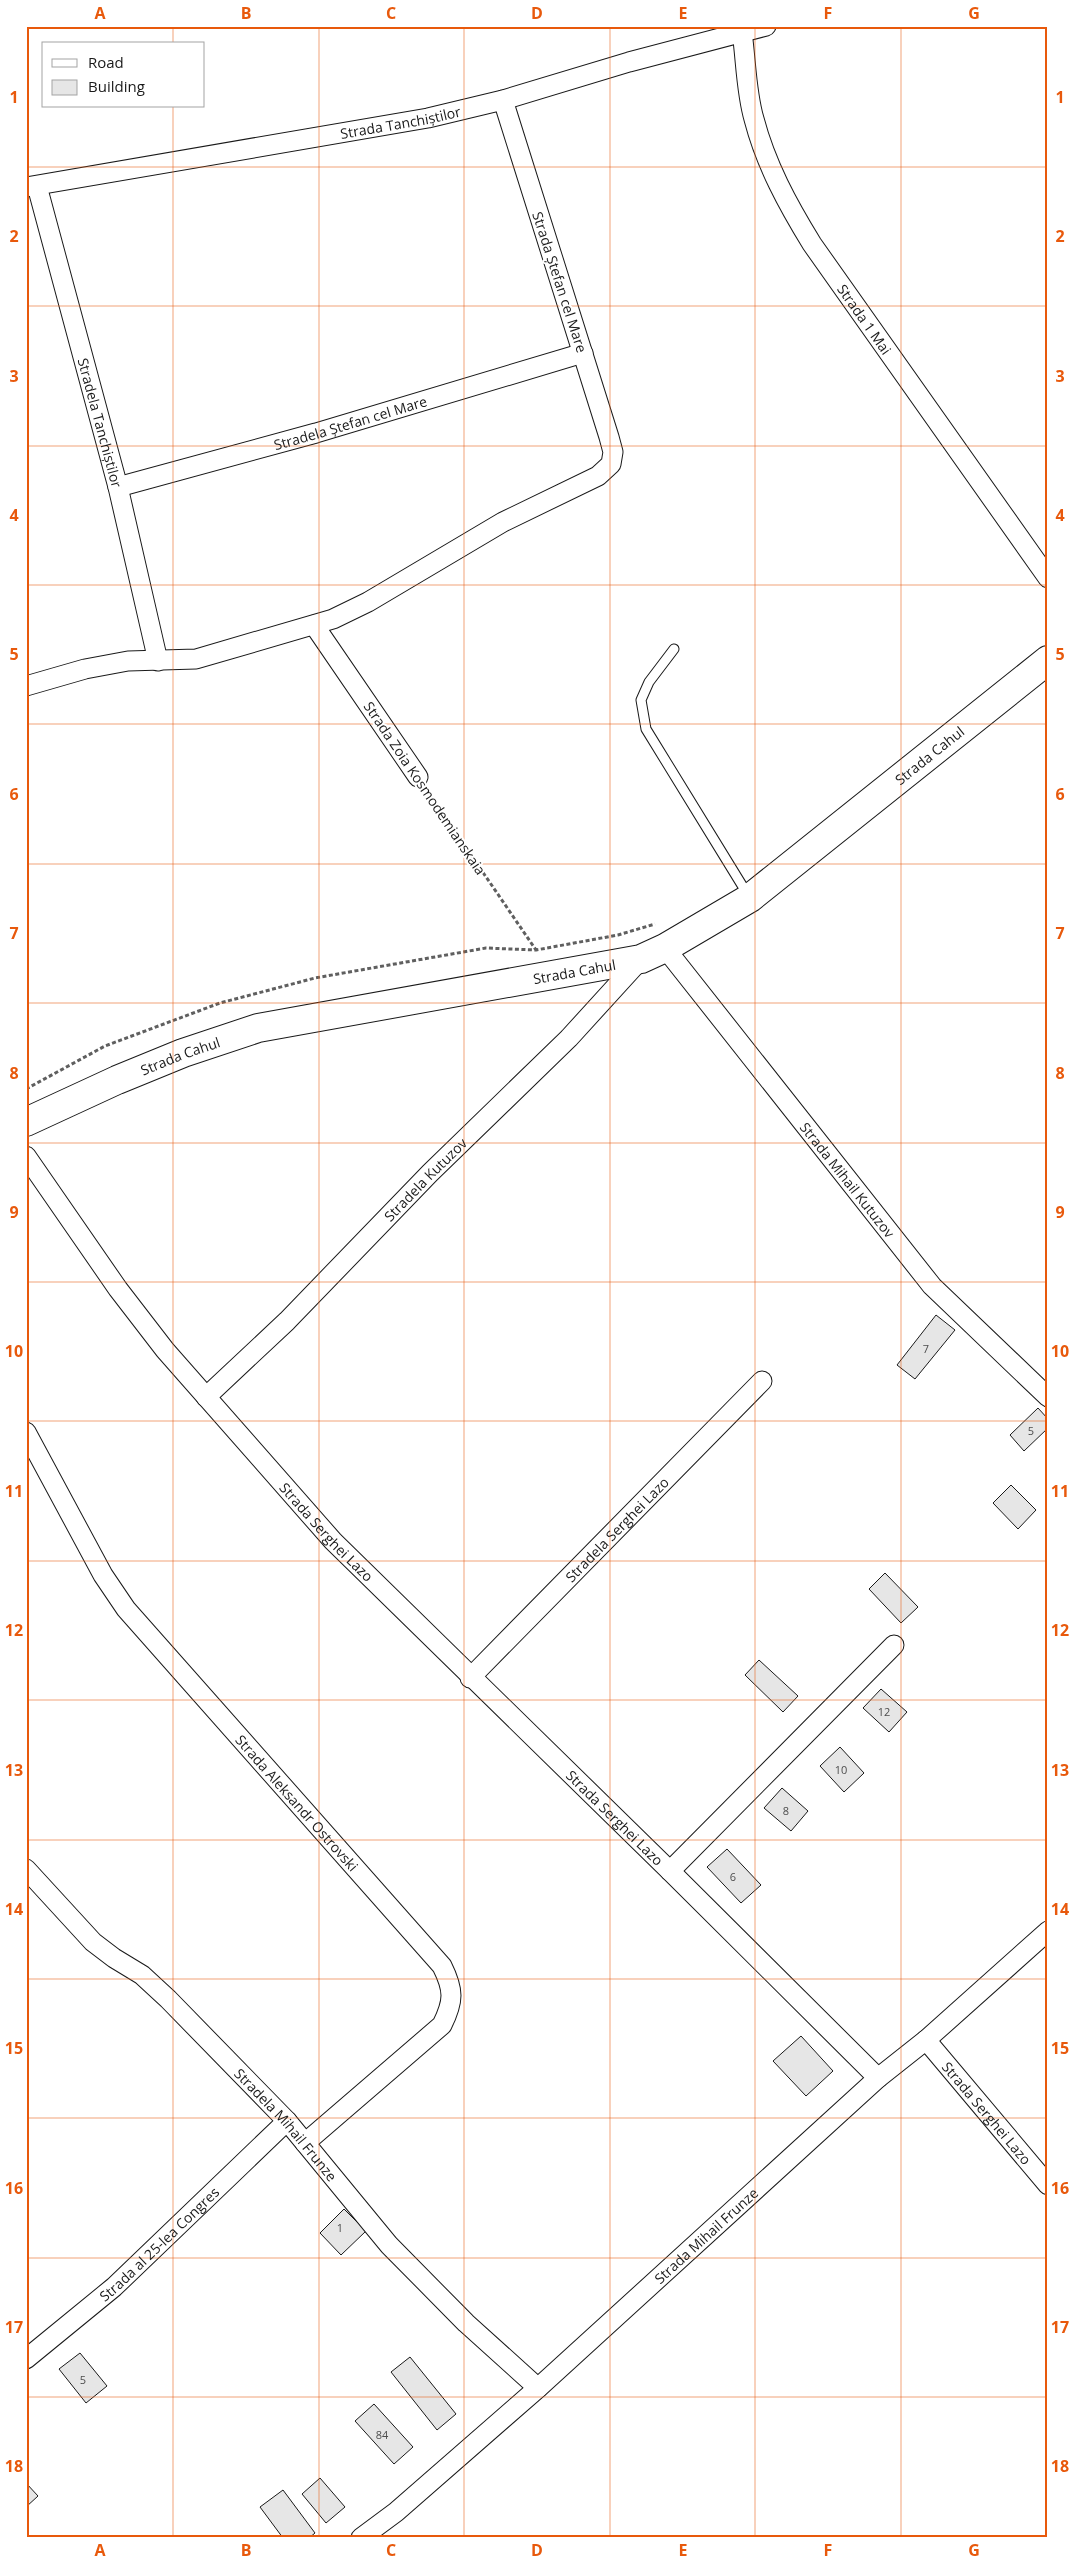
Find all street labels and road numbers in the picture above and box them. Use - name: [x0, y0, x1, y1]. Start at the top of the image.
- street label: Strada Tanchiștilor: [339, 101, 463, 142]
- street label: Strada Ștefan cel Mare: [528, 209, 592, 355]
- street label: Strada 1 Mai: [834, 280, 896, 358]
- street label: Stradela Tanchiștilor: [74, 356, 127, 490]
- street label: Stradela Ștefan cel Mare: [271, 391, 429, 454]
- street label: Strada Zoia Kosmodemianskaia: [360, 698, 490, 878]
- street label: Strada Cahul: [891, 721, 968, 788]
- street label: Strada Cahul: [532, 954, 617, 988]
- street label: Strada Cahul: [137, 1032, 222, 1079]
- street label: Strada Mihail Kutuzov: [796, 1118, 899, 1241]
- street label: Stradela Kutuzov: [379, 1133, 471, 1225]
- street label: Stradela Serghei Lazo: [561, 1472, 672, 1586]
- street label: Strada Serghei Lazo: [276, 1478, 378, 1585]
- street label: Strada Aleksandr Ostrovski: [232, 1730, 363, 1875]
- street label: Strada Serghei Lazo: [562, 1765, 668, 1869]
- street label: Strada Serghei Lazo: [938, 2057, 1036, 2168]
- street label: Stradela Mihail Frunze: [231, 2064, 342, 2185]
- street label: Strada al 25-lea Congres: [95, 2182, 223, 2305]
- street label: Strada Mihail Frunze: [650, 2183, 762, 2287]

